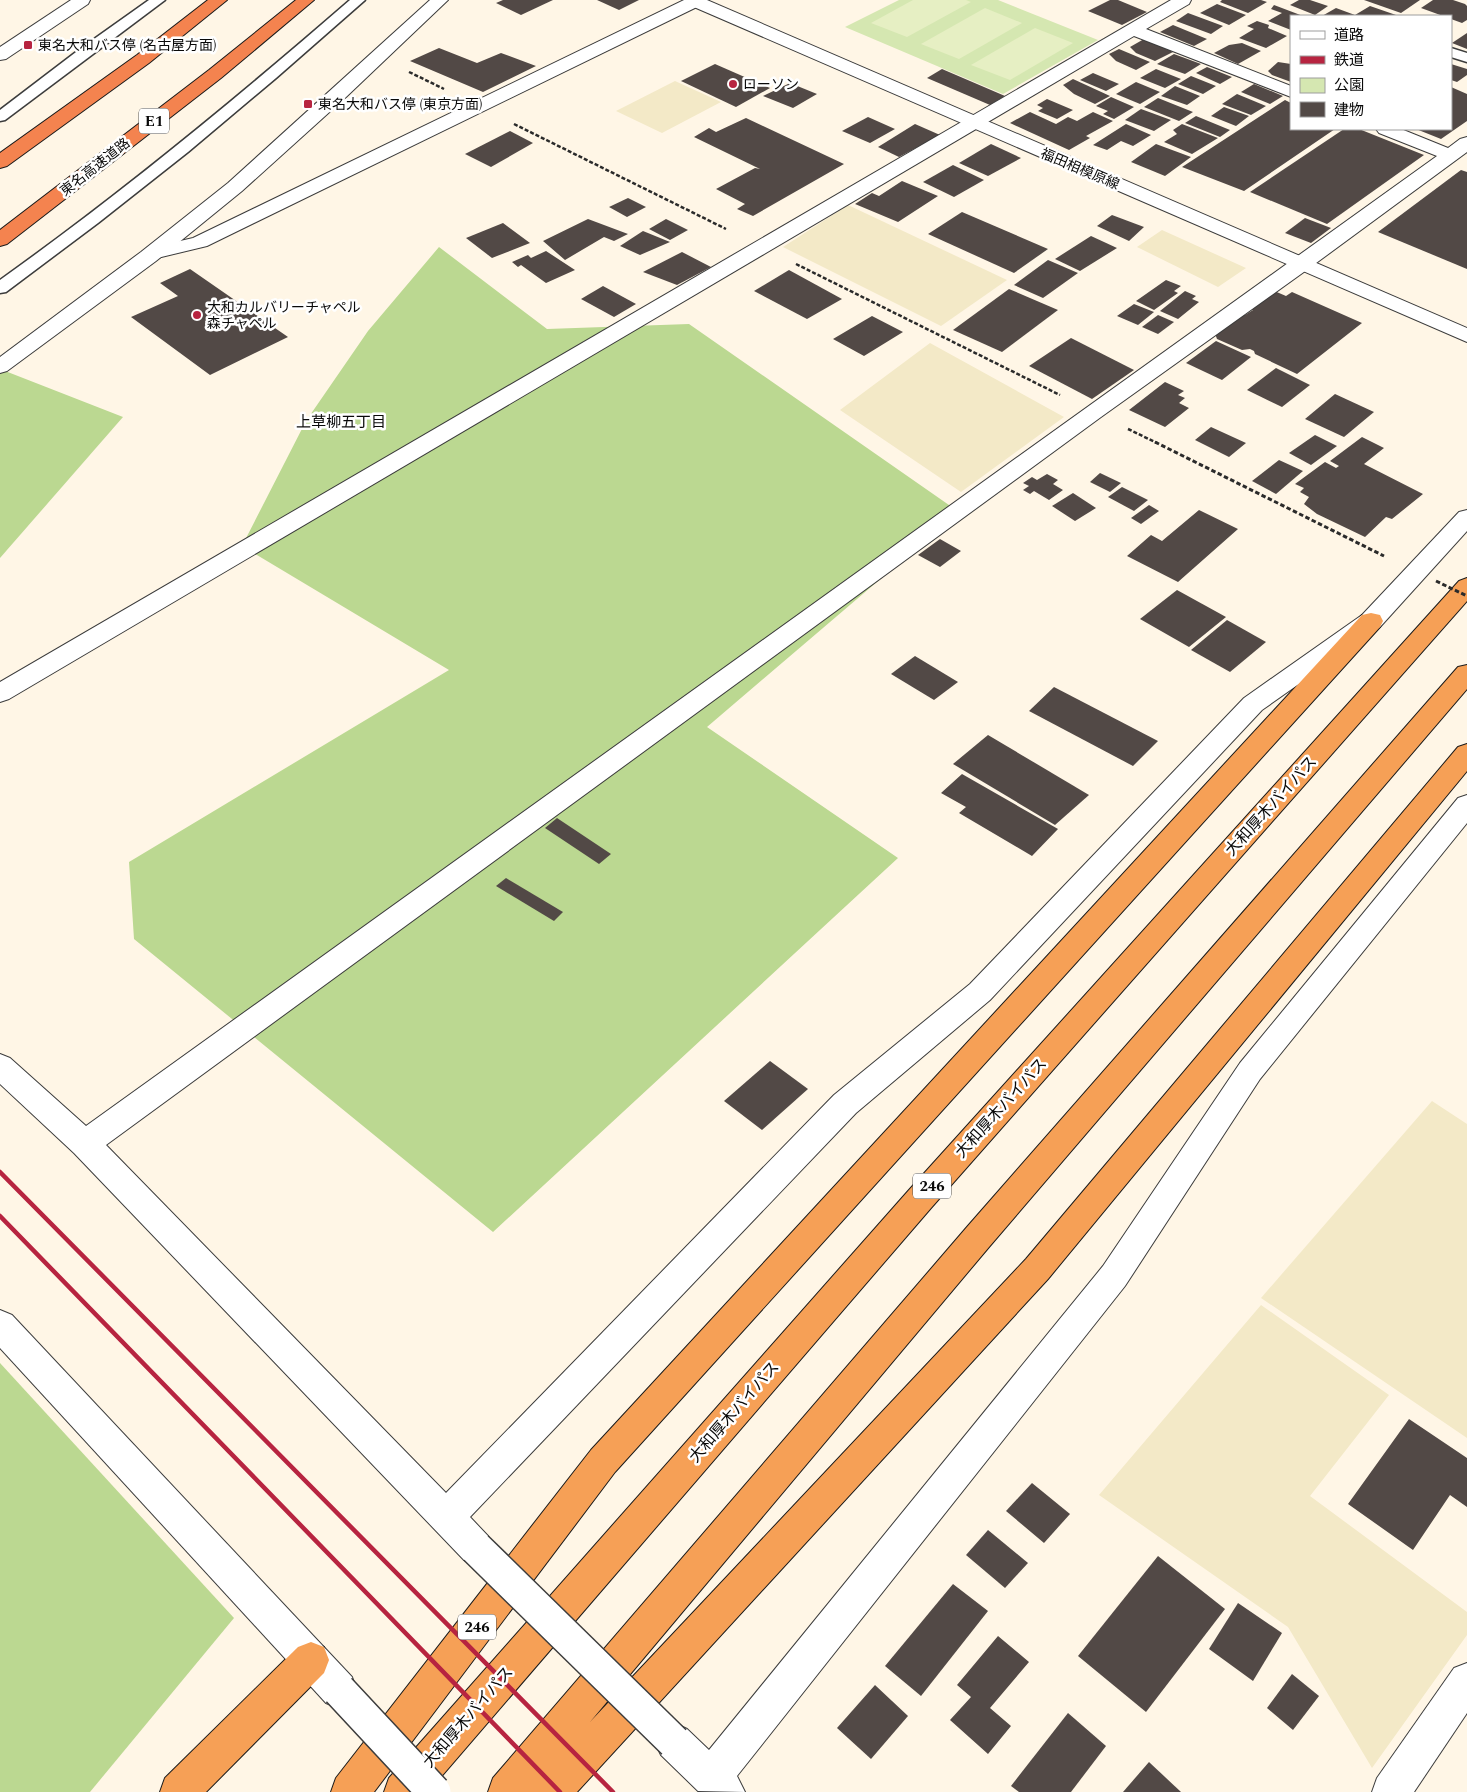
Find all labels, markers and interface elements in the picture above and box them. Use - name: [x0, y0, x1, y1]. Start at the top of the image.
- legend: [1290, 15, 1452, 130]
- text: 道路: [1334, 24, 1364, 47]
- place label: 東名大和バス停 (名古屋方面): [38, 35, 217, 56]
- marker: 東名大和バス停 (名古屋方面): [22, 39, 34, 51]
- text: 鉄道: [1334, 49, 1364, 72]
- place label: ローソン: [743, 74, 799, 95]
- text: 公園: [1334, 74, 1364, 97]
- marker: ローソン: [727, 78, 739, 90]
- place label: 東名大和バス停 (東京方面): [318, 94, 483, 115]
- marker: 東名大和バス停 (東京方面): [302, 98, 314, 110]
- text: 建物: [1334, 99, 1364, 122]
- road number: E1: [139, 108, 169, 134]
- street label: 東名高速道路: [55, 133, 135, 201]
- street label: 福田相模原線: [1037, 143, 1123, 195]
- place label: 大和カルバリーチャペル 森チャペル: [207, 297, 361, 334]
- marker: 大和カルバリーチャペル 森チャペル: [191, 309, 203, 321]
- district label: 上草柳五丁目: [296, 411, 386, 434]
- street label: 大和厚木バイパス: [1219, 751, 1323, 861]
- street label: 大和厚木バイパス: [949, 1053, 1053, 1163]
- road number: 246: [913, 1174, 951, 1198]
- street label: 大和厚木バイパス: [683, 1356, 785, 1468]
- road number: 246: [458, 1614, 496, 1640]
- street label: 大和厚木バイパス: [417, 1661, 519, 1773]

